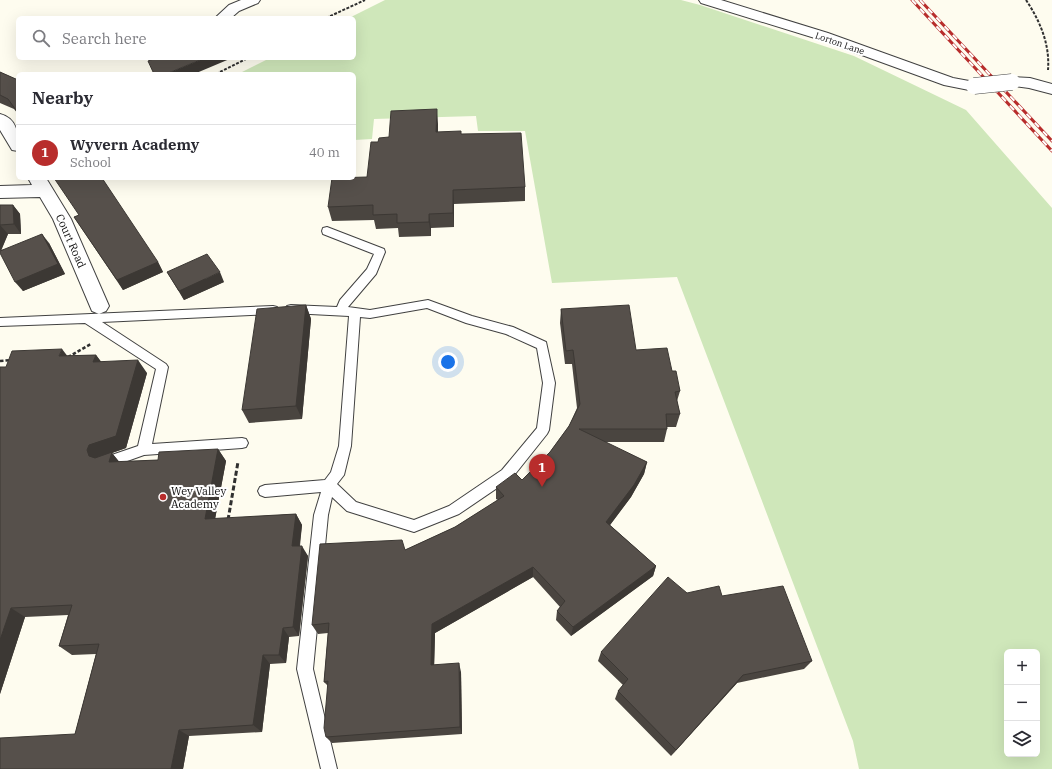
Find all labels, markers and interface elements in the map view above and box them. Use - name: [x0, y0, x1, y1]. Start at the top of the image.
- search box: [16, 16, 356, 60]
- icon: search: [30, 27, 52, 49]
- text: Search here: [62, 29, 147, 48]
- street label: Lorton Lane: [814, 29, 866, 57]
- text: Nearby: [32, 87, 93, 109]
- text: Wyvern Academy: [70, 135, 199, 154]
- text: 1: [41, 144, 49, 161]
- text: 40 m: [309, 144, 340, 161]
- text: School: [70, 154, 111, 171]
- street label: Court Road: [53, 212, 89, 270]
- your location: [438, 352, 458, 372]
- pin: 1: [529, 454, 555, 487]
- place label: Wey Valley Academy: [171, 484, 226, 511]
- marker: Wey Valley Academy: [158, 492, 168, 502]
- map controls: [1004, 649, 1040, 757]
- button: +: [1004, 649, 1040, 685]
- button: −: [1004, 685, 1040, 721]
- button: layers: [1004, 721, 1040, 757]

